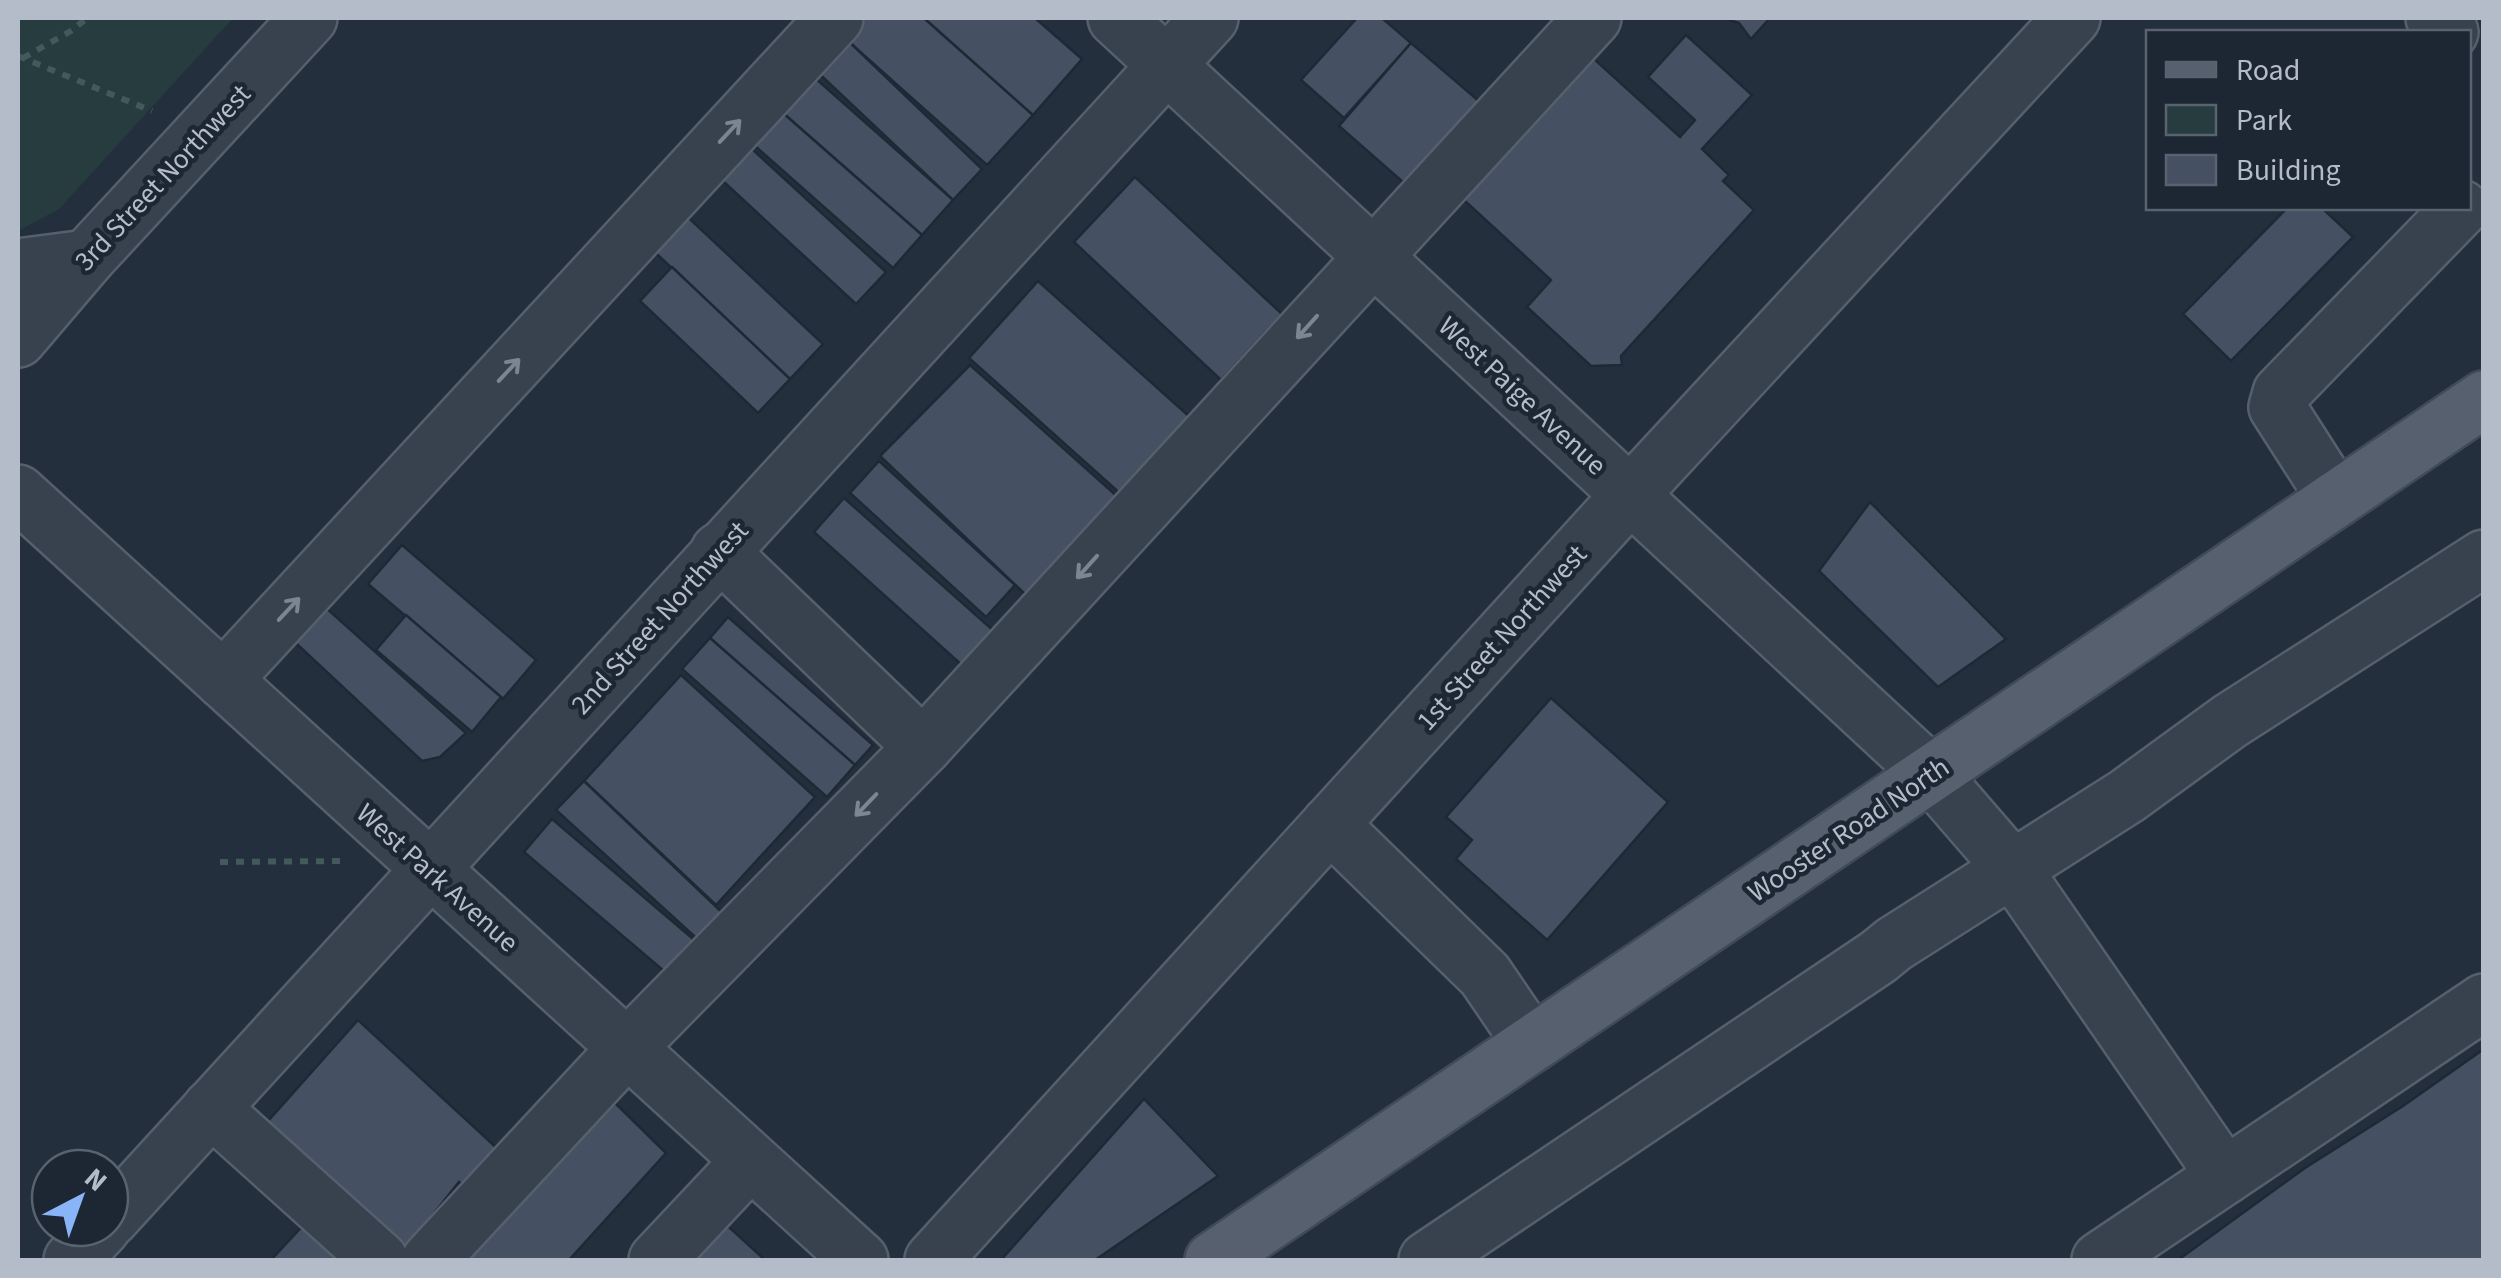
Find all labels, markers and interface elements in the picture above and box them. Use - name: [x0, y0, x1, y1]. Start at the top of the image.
- legend: [2146, 30, 2471, 210]
- text: Road: [2236, 49, 2300, 92]
- street label: 3rd Street Northwest: [65, 75, 260, 280]
- text: Park: [2236, 99, 2292, 142]
- one-way arrow: [718, 119, 741, 144]
- text: Building: [2236, 149, 2341, 192]
- street label: West Paige Avenue: [1429, 307, 1615, 484]
- one-way arrow: [1295, 314, 1318, 339]
- one-way arrow: [497, 358, 520, 383]
- street label: 2nd Street Northwest: [562, 512, 758, 723]
- street label: 1st Street Northwest: [1407, 535, 1597, 740]
- one-way arrow: [1076, 554, 1099, 579]
- one-way arrow: [277, 597, 301, 621]
- street label: Wooster Road North: [1740, 747, 1957, 912]
- one-way arrow: [854, 792, 878, 816]
- street label: West Park Avenue: [347, 794, 527, 962]
- north arrow: [30, 1148, 130, 1248]
- text: N: [76, 1159, 116, 1201]

